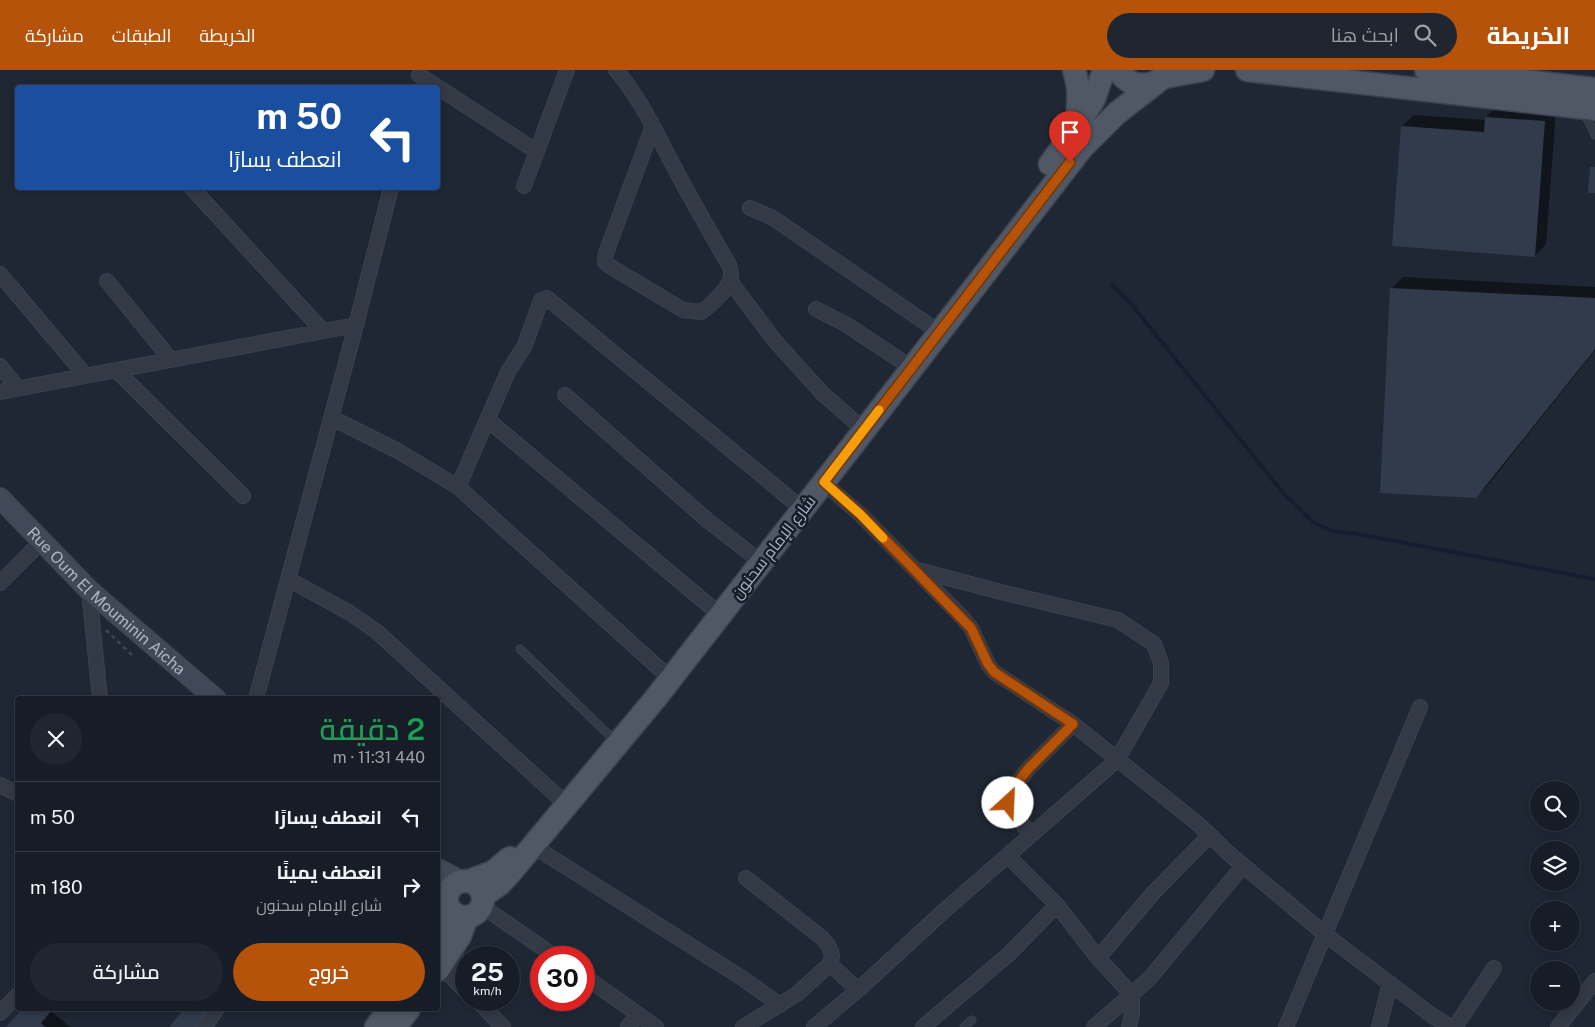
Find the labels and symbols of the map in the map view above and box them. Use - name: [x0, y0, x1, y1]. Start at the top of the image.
- pin: [1049, 111, 1091, 162]
- street label: شارع الإمام سحنون: [727, 492, 821, 604]
- street label: Rue Oum El Mouminin Aicha: [23, 523, 189, 679]
- position arrow: [981, 776, 1033, 828]
- speed limit sign: 30: [530, 946, 595, 1011]

